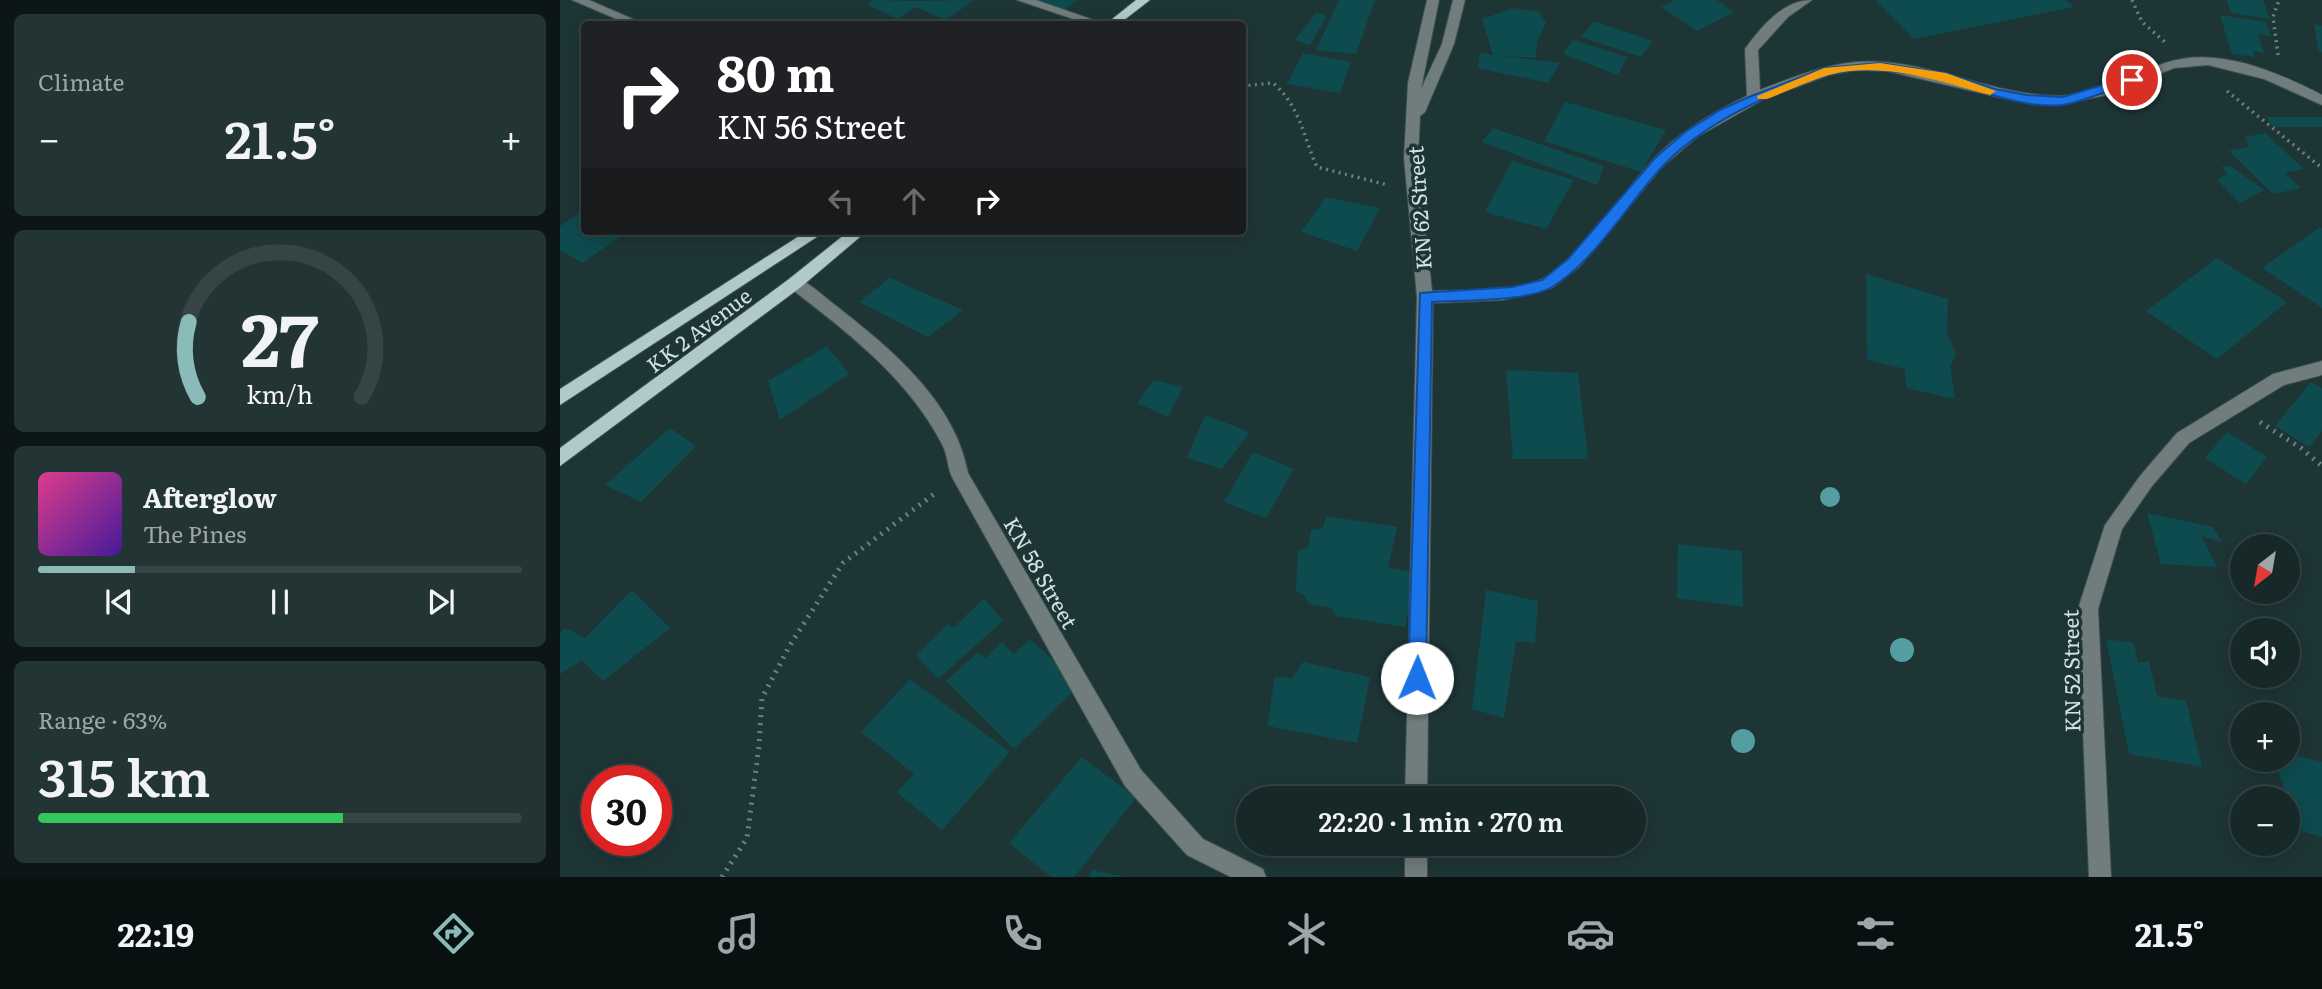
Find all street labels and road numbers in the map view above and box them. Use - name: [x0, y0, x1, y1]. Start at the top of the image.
- street label: KN 62 Street: [1398, 145, 1438, 271]
- street label: KK 2 Avenue: [639, 279, 757, 379]
- street label: KN 58 Street: [998, 511, 1087, 634]
- street label: KN 52 Street: [2053, 609, 2087, 733]

